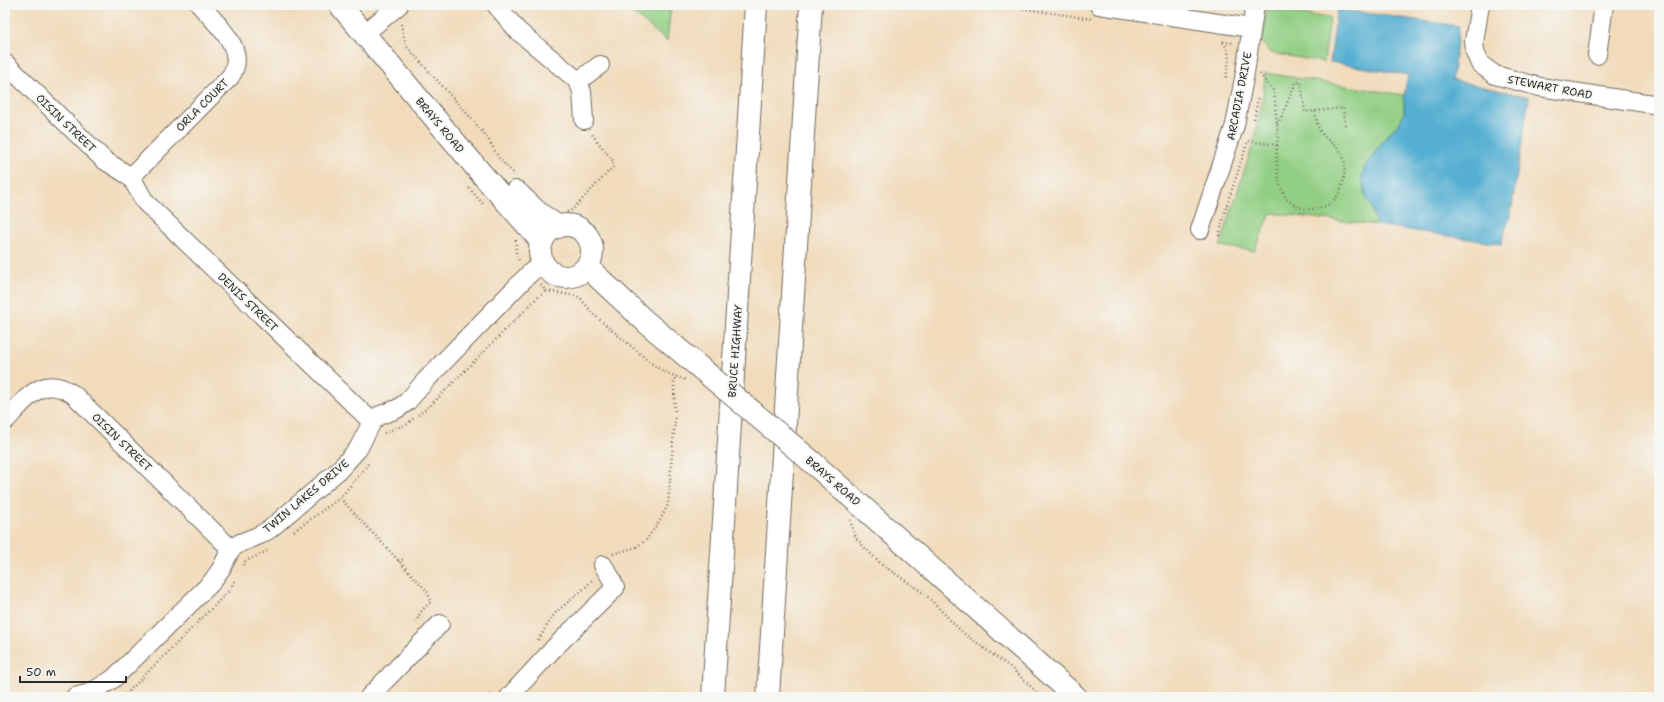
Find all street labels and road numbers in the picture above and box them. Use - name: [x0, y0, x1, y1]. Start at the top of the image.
- street label: ARCADIA DRIVE: [1224, 50, 1255, 142]
- street label: STEWART ROAD: [1506, 72, 1594, 103]
- street label: ORLA COURT: [173, 76, 232, 135]
- street label: OISIN STREET: [32, 91, 99, 156]
- street label: BRAYS ROAD: [412, 94, 467, 156]
- street label: DENIS STREET: [214, 270, 281, 335]
- street label: BRUCE HIGHWAY: [725, 304, 746, 398]
- street label: OISIN STREET: [88, 410, 155, 475]
- street label: BRAYS ROAD: [802, 453, 863, 509]
- street label: TWIN LAKES DRIVE: [260, 456, 352, 537]

